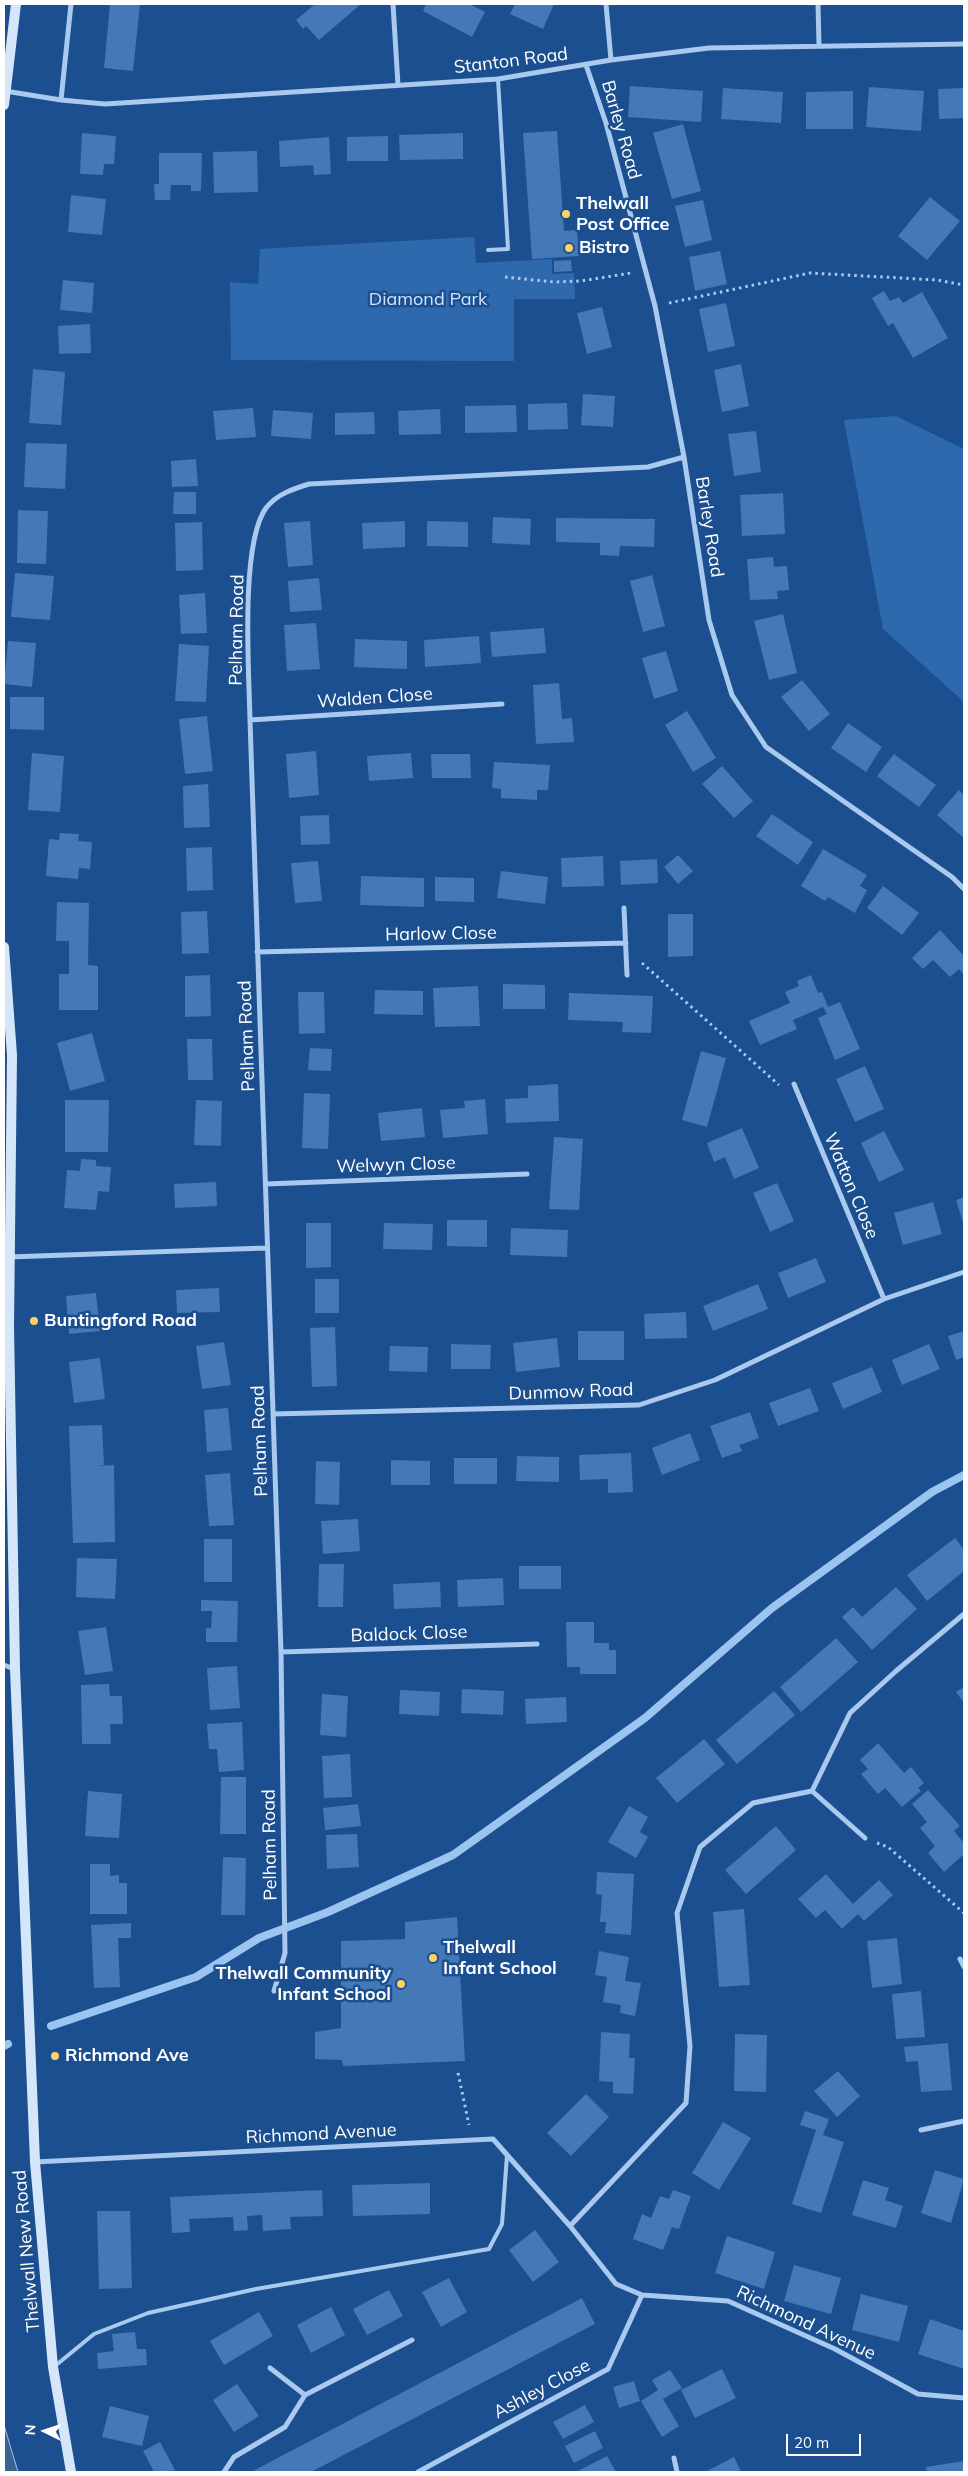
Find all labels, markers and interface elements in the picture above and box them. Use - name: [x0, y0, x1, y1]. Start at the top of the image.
- street label: Stanton Road: [453, 43, 569, 79]
- street label: Barley Road: [597, 78, 645, 182]
- place label: Thelwall Post Office: [576, 193, 669, 235]
- marker: Thelwall Post Office: [560, 208, 572, 220]
- place label: Bistro: [579, 237, 629, 259]
- marker: Bistro: [563, 242, 575, 254]
- park label: Diamond Park: [369, 289, 487, 311]
- street label: Barley Road: [690, 475, 728, 579]
- street label: Pelham Road: [225, 574, 249, 686]
- street label: Walden Close: [317, 683, 433, 713]
- street label: Harlow Close: [385, 922, 497, 946]
- street label: Pelham Road: [234, 980, 260, 1092]
- street label: Watton Close: [819, 1130, 883, 1242]
- street label: Welwyn Close: [336, 1152, 456, 1178]
- place label: Buntingford Road: [44, 1310, 197, 1332]
- marker: Buntingford Road: [28, 1315, 40, 1327]
- street label: Dunmow Road: [508, 1379, 634, 1405]
- street label: Pelham Road: [247, 1385, 273, 1497]
- street label: Baldock Close: [350, 1621, 468, 1647]
- street label: Pelham Road: [258, 1789, 282, 1901]
- place label: Thelwall Infant School: [443, 1937, 557, 1980]
- marker: Thelwall Infant School: [427, 1952, 439, 1964]
- place label: Thelwall Community Infant School: [216, 1963, 391, 2006]
- marker: Thelwall Community Infant School: [395, 1978, 407, 1990]
- place label: Richmond Ave: [65, 2045, 189, 2067]
- marker: Richmond Ave: [49, 2050, 61, 2062]
- street label: Richmond Avenue: [245, 2119, 397, 2149]
- street label: Thelwall New Road: [9, 2169, 45, 2333]
- street label: Richmond Avenue: [733, 2281, 879, 2365]
- street label: Ashley Close: [490, 2354, 594, 2424]
- north arrow: [20, 2406, 70, 2456]
- text: N: [21, 2424, 39, 2436]
- scale bar: [788, 2424, 863, 2456]
- text: 20 m: [794, 2433, 829, 2452]

